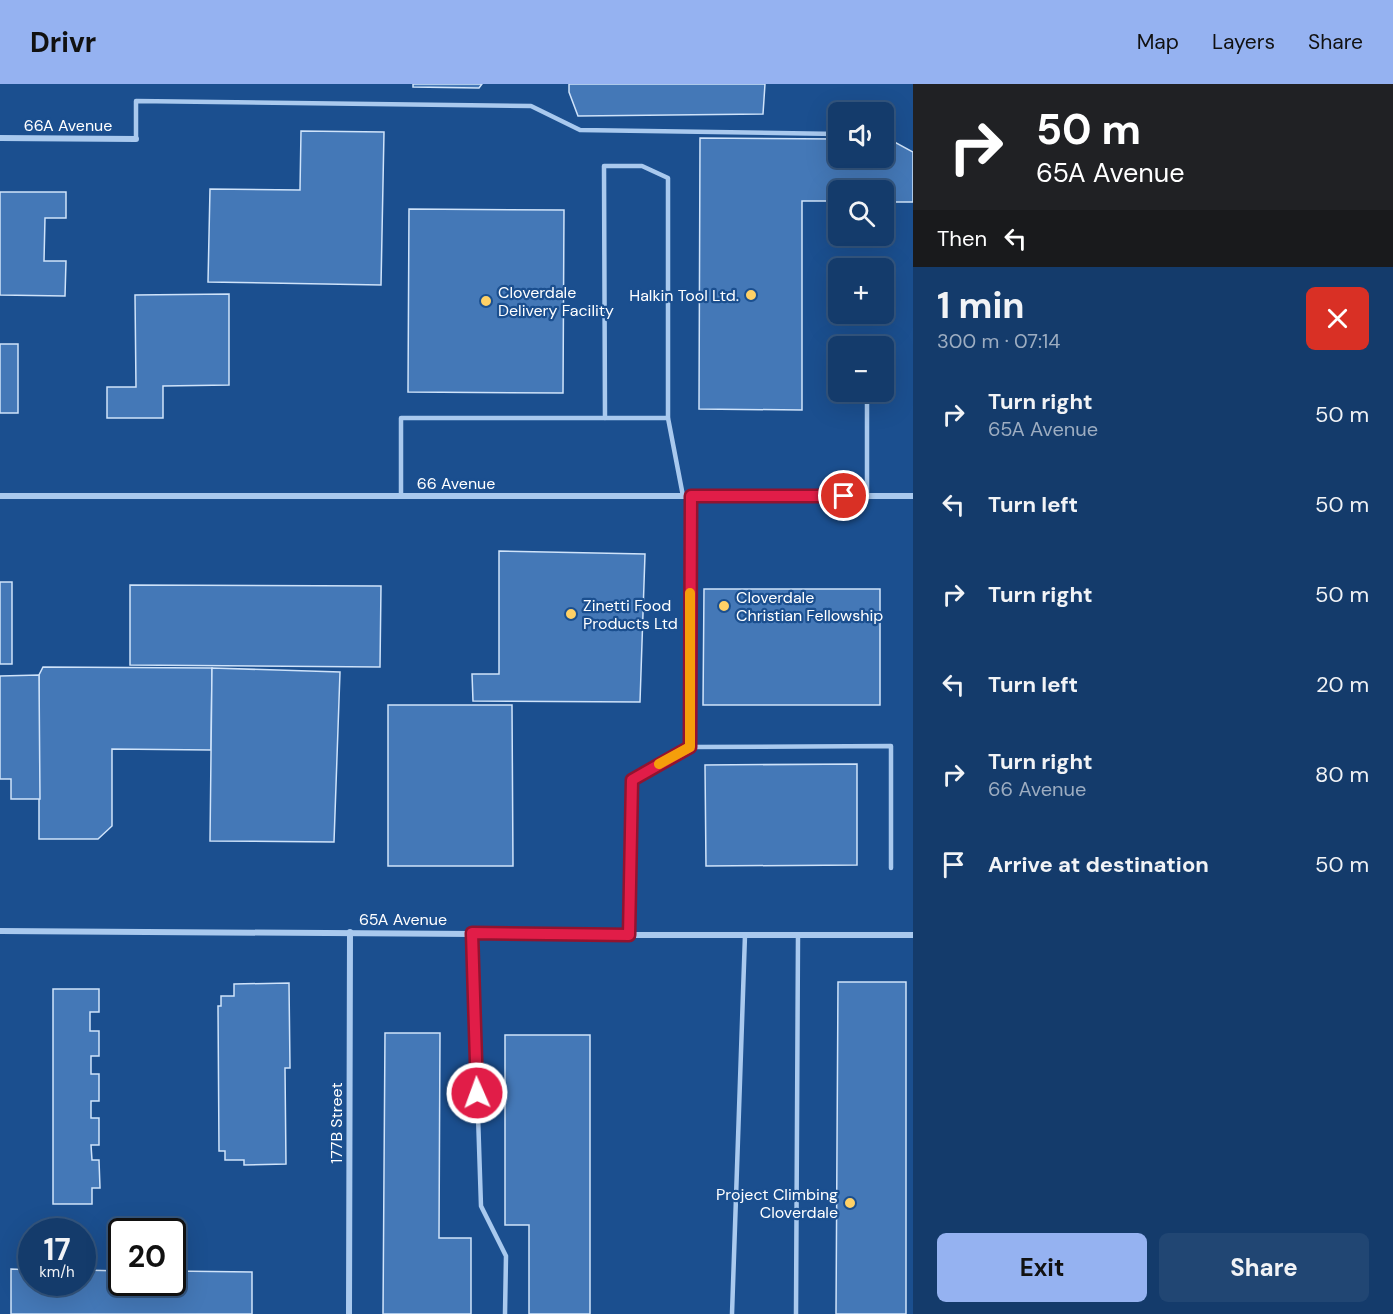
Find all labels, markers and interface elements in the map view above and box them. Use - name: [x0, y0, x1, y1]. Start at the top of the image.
- text: Drivr: [30, 24, 96, 61]
- text: Map: [1137, 28, 1179, 56]
- text: Layers: [1212, 28, 1275, 56]
- text: Share: [1308, 28, 1363, 56]
- map controls: [828, 102, 894, 402]
- button: sound: [828, 102, 894, 168]
- text: 50 m: [1036, 102, 1141, 157]
- icon: right: [937, 108, 1015, 186]
- street label: 66A Avenue: [24, 115, 112, 136]
- text: 65A Avenue: [1036, 155, 1185, 190]
- button: search: [828, 180, 894, 246]
- icon: left: [999, 222, 1032, 255]
- text: Then: [937, 224, 987, 253]
- button: +: [828, 258, 894, 324]
- place label: Cloverdale Delivery Facility: [498, 282, 614, 321]
- text: 1 min: [937, 282, 1025, 329]
- place label: Halkin Tool Ltd.: [629, 285, 739, 306]
- button: close: [1306, 287, 1369, 350]
- marker: Halkin Tool Ltd.: [744, 288, 758, 302]
- marker: Cloverdale Delivery Facility: [479, 294, 493, 308]
- text: 300 m · 07:14: [937, 328, 1060, 354]
- button: −: [828, 336, 894, 402]
- text: Turn right: [988, 387, 1093, 416]
- icon: right: [937, 398, 970, 431]
- text: 50 m: [1315, 400, 1369, 429]
- text: 65A Avenue: [988, 416, 1098, 442]
- pin: [818, 470, 869, 521]
- street label: 66 Avenue: [417, 473, 495, 494]
- icon: arrive: [827, 479, 860, 512]
- icon: left: [937, 488, 970, 521]
- text: Turn left: [988, 490, 1078, 519]
- text: 50 m: [1315, 490, 1369, 519]
- icon: right: [937, 578, 970, 611]
- text: Turn right: [988, 580, 1093, 609]
- text: 50 m: [1315, 580, 1369, 609]
- place label: Cloverdale Christian Fellowship: [736, 587, 883, 626]
- place label: Zinetti Food Products Ltd: [583, 595, 678, 634]
- marker: Cloverdale Christian Fellowship: [717, 599, 731, 613]
- marker: Zinetti Food Products Ltd: [564, 607, 578, 621]
- icon: left: [937, 668, 970, 701]
- text: Turn left: [988, 670, 1078, 699]
- text: 20 m: [1316, 670, 1369, 699]
- text: Turn right: [988, 747, 1093, 776]
- icon: right: [937, 758, 970, 791]
- text: 80 m: [1315, 760, 1369, 789]
- text: 66 Avenue: [988, 776, 1086, 802]
- icon: arrive: [937, 848, 970, 881]
- text: Arrive at destination: [988, 850, 1209, 879]
- text: 50 m: [1315, 850, 1369, 879]
- street label: 65A Avenue: [359, 909, 447, 930]
- position arrow: [445, 1061, 509, 1125]
- street label: 177B Street: [326, 1082, 347, 1164]
- place label: Project Climbing Cloverdale: [716, 1184, 838, 1223]
- marker: Project Climbing Cloverdale: [843, 1196, 857, 1210]
- speed limit sign: 20: [108, 1218, 186, 1296]
- text: 17: [43, 1230, 71, 1269]
- button: Exit: [937, 1233, 1147, 1302]
- button: Share: [1159, 1233, 1369, 1302]
- text: km/h: [39, 1262, 75, 1282]

